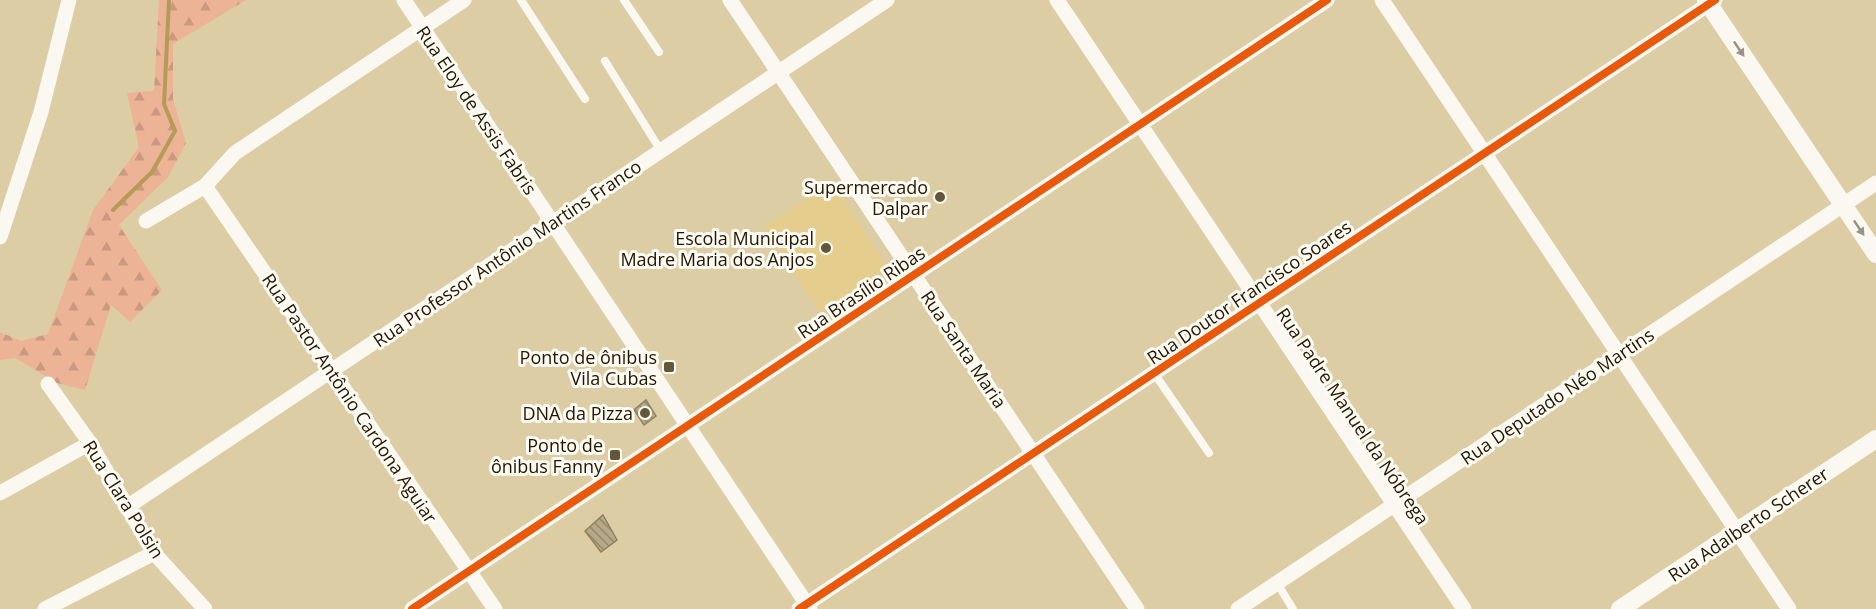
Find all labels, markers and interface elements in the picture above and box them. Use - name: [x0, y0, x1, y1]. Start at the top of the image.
- street label: Rua Eloy de Assis Fabris: [411, 21, 543, 199]
- one-way arrow: [1733, 40, 1744, 57]
- street label: Rua Professor Antônio Martins Franco: [368, 154, 646, 352]
- place label: Supermercado Dalpar: [804, 175, 929, 220]
- marker: Supermercado Dalpar: [933, 190, 947, 204]
- street label: Rua Doutor Francisco Soares: [1142, 215, 1356, 369]
- one-way arrow: [1853, 220, 1864, 236]
- place label: Escola Municipal Madre Maria dos Anjos: [620, 226, 814, 271]
- street label: Rua Brasílio Ribas: [793, 240, 929, 344]
- marker: Escola Municipal Madre Maria dos Anjos: [819, 241, 833, 255]
- street label: Rua Pastor Antônio Cardona Aguiar: [257, 268, 443, 528]
- street label: Rua Santa Maria: [916, 286, 1012, 412]
- street label: Rua Padre Manuel da Nóbrega: [1271, 303, 1435, 529]
- street label: Rua Deputado Néo Martins: [1456, 322, 1658, 470]
- place label: Ponto de ônibus Vila Cubas: [520, 345, 657, 390]
- marker: Ponto de ônibus Vila Cubas: [662, 360, 676, 374]
- place label: DNA da Pizza: [522, 401, 633, 425]
- marker: DNA da Pizza: [638, 406, 652, 420]
- place label: Ponto de ônibus Fanny: [491, 433, 604, 478]
- street label: Rua Clara Polsin: [78, 435, 170, 563]
- marker: Ponto de ônibus Fanny: [608, 448, 622, 462]
- street label: Rua Adalberto Scherer: [1663, 461, 1833, 587]

